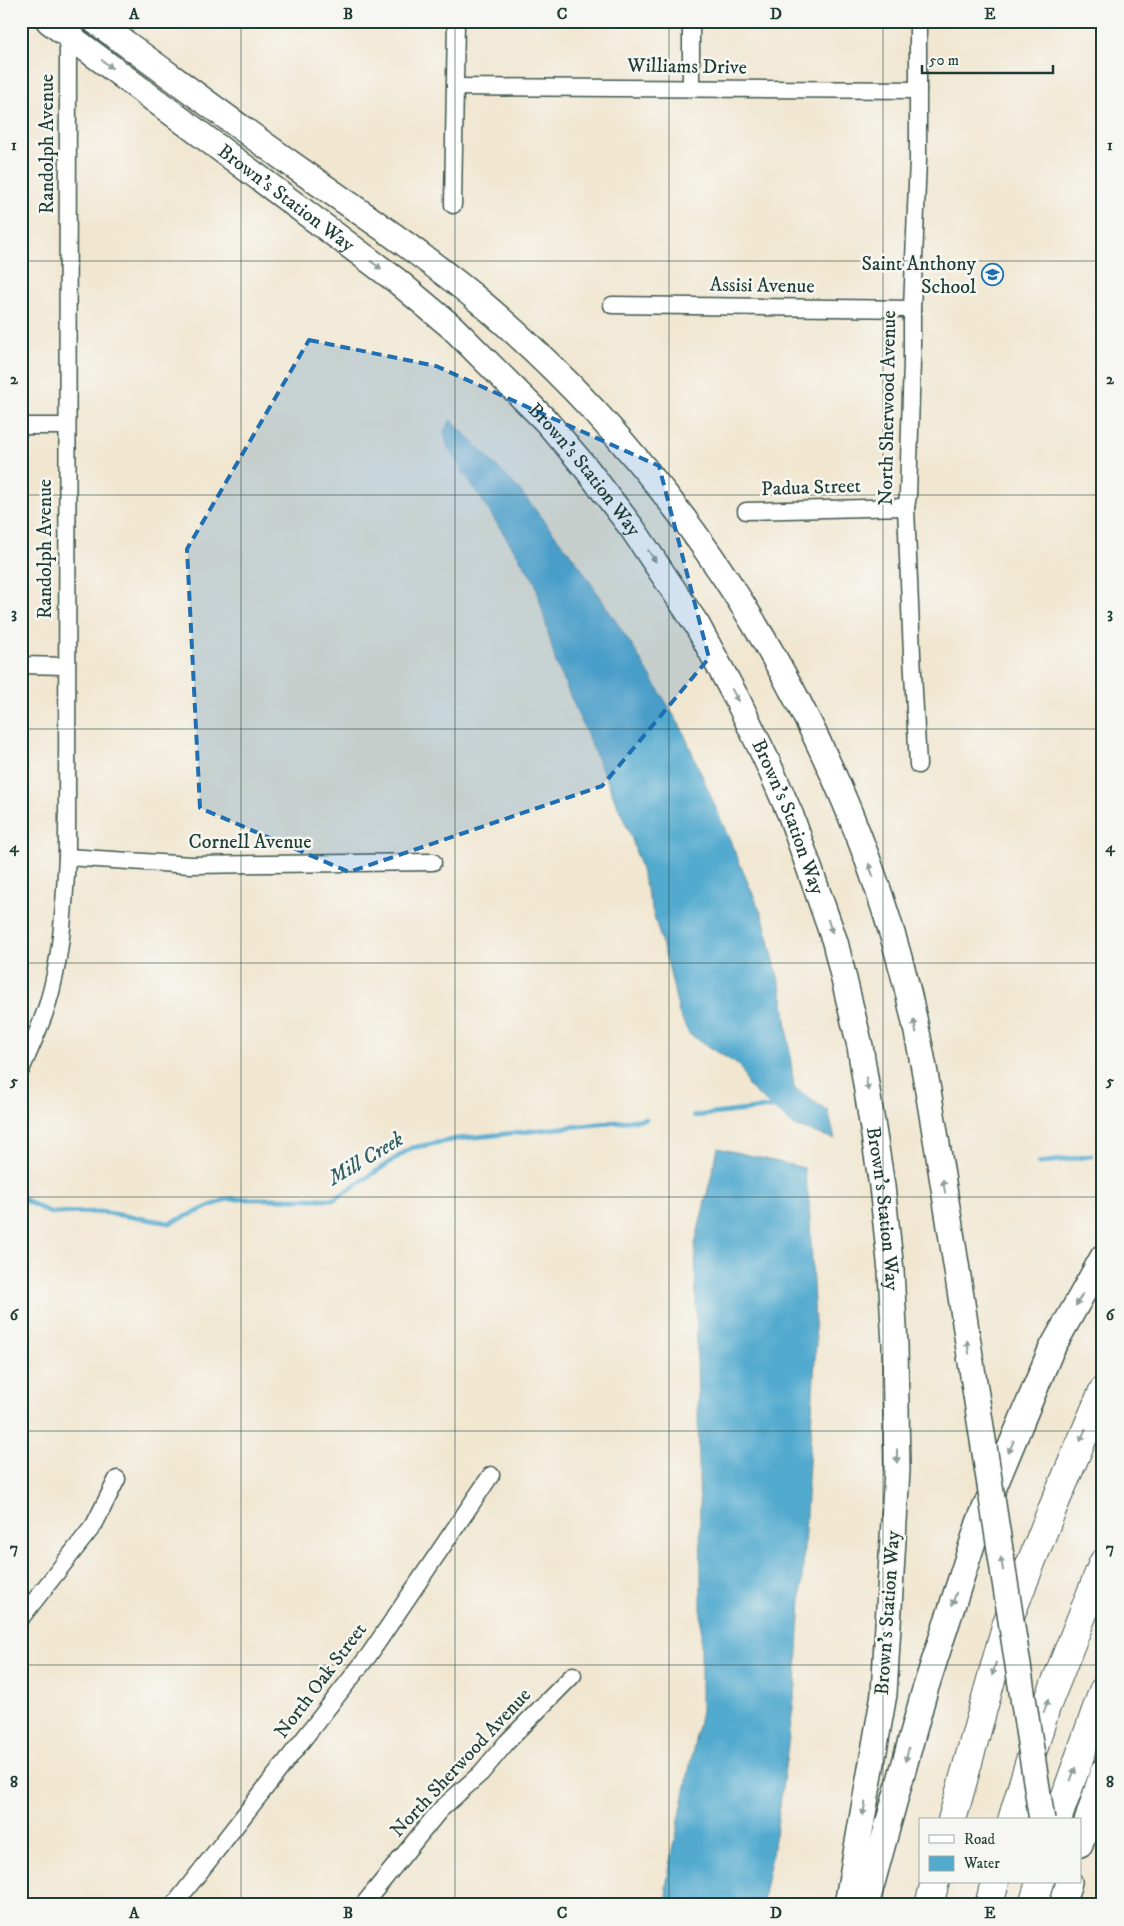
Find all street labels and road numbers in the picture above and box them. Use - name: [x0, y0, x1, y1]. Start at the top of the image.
- street label: Williams Drive: [626, 53, 747, 81]
- street label: Randolph Avenue: [35, 74, 60, 214]
- street label: Brown's Station Way: [213, 139, 360, 258]
- street label: Assisi Avenue: [709, 273, 815, 299]
- street label: North Sherwood Avenue: [874, 310, 902, 506]
- street label: Brown's Station Way: [523, 398, 647, 541]
- street label: Padua Street: [761, 474, 861, 502]
- street label: Randolph Avenue: [33, 479, 58, 619]
- street label: Brown's Station Way: [746, 735, 830, 898]
- street label: Cornell Avenue: [188, 830, 312, 855]
- street label: Brown's Station Way: [860, 1125, 905, 1292]
- street label: Brown's Station Way: [870, 1529, 906, 1696]
- street label: North Oak Street: [269, 1618, 373, 1744]
- street label: North Sherwood Avenue: [385, 1683, 537, 1843]

